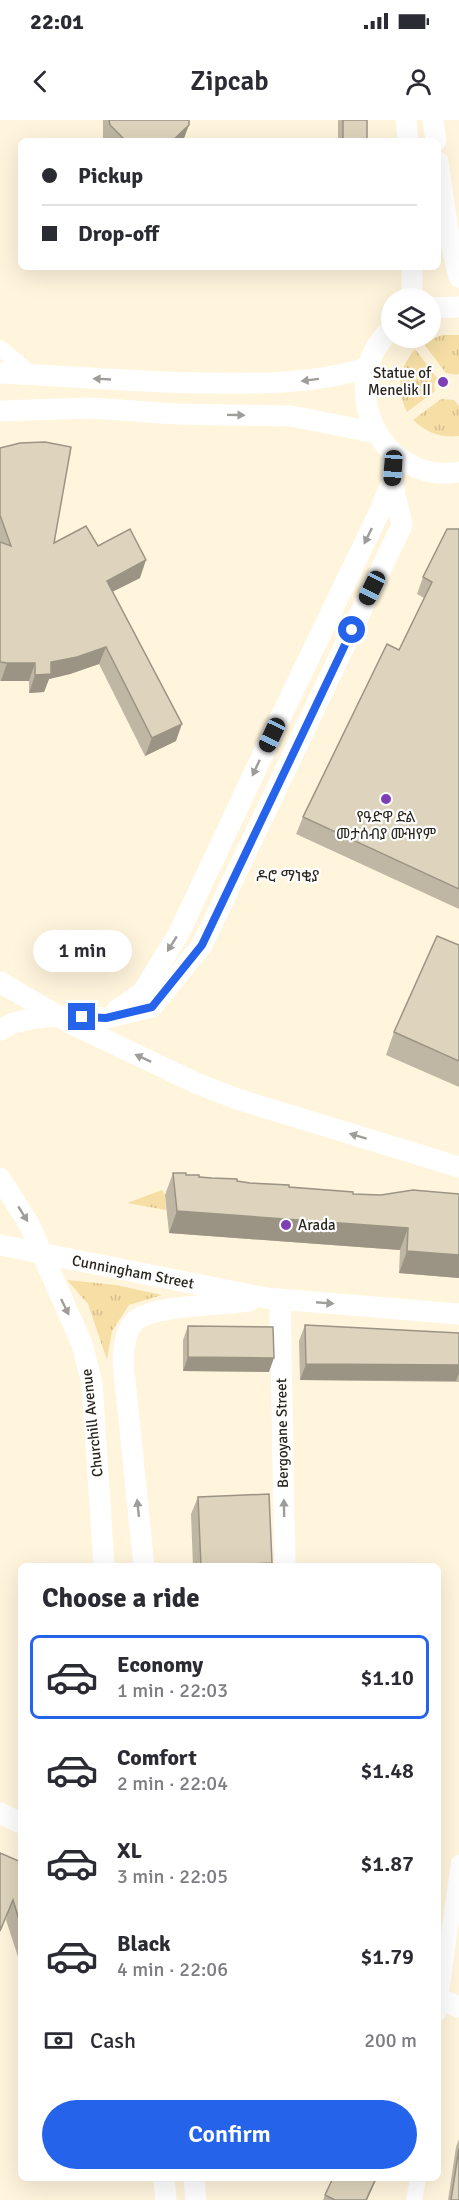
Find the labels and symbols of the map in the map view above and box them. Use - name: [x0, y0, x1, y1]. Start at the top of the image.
- place label: Statue of Menelik II: [368, 364, 432, 399]
- one-way arrow: [92, 375, 111, 384]
- marker: Statue of Menelik II: [436, 375, 450, 389]
- one-way arrow: [300, 376, 319, 385]
- one-way arrow: [226, 410, 245, 420]
- car: [383, 449, 403, 487]
- one-way arrow: [364, 527, 374, 545]
- car: [356, 568, 388, 608]
- route start: [338, 616, 365, 643]
- car: [256, 715, 288, 755]
- one-way arrow: [251, 760, 261, 778]
- marker: የዓድዋ ድል መታሰብያ ሙዝየም: [379, 792, 393, 806]
- place label: የዓድዋ ድል መታሰብያ ሙዝየም: [336, 808, 436, 843]
- district label: ዶሮ ማነቂያ: [256, 866, 320, 886]
- callout: 1 min: [32, 930, 132, 972]
- one-way arrow: [167, 936, 178, 952]
- route end: [68, 1003, 95, 1030]
- one-way arrow: [135, 1053, 152, 1062]
- one-way arrow: [349, 1131, 367, 1140]
- one-way arrow: [18, 1206, 29, 1222]
- place label: Arada: [298, 1216, 336, 1234]
- marker: Arada: [279, 1218, 293, 1232]
- street label: Cunningham Street: [71, 1251, 195, 1293]
- one-way arrow: [61, 1298, 70, 1315]
- one-way arrow: [315, 1299, 334, 1308]
- street label: Churchill Avenue: [77, 1368, 107, 1478]
- street label: Bergoyane Street: [272, 1378, 292, 1488]
- one-way arrow: [133, 1498, 143, 1517]
- one-way arrow: [279, 1498, 289, 1517]

